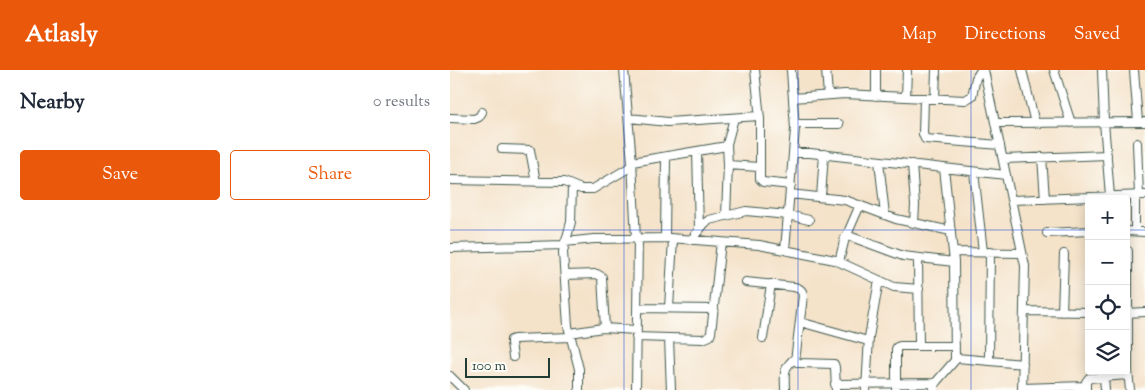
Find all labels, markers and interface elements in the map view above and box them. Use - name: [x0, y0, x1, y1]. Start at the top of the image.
- text: Atlasly: [25, 18, 98, 52]
- text: Map: [902, 22, 937, 48]
- text: Directions: [965, 22, 1046, 48]
- text: Saved: [1074, 22, 1120, 48]
- text: Nearby: [20, 88, 85, 118]
- text: 0 results: [373, 91, 430, 114]
- button: Save: [20, 150, 220, 200]
- button: Share: [230, 150, 430, 200]
- map controls: [1085, 195, 1130, 375]
- button: +: [1085, 195, 1130, 240]
- button: −: [1085, 240, 1130, 285]
- button: locate: [1085, 285, 1130, 330]
- button: layers: [1085, 330, 1130, 375]
- scale bar: [465, 355, 550, 378]
- text: 100 m: [472, 357, 506, 377]

